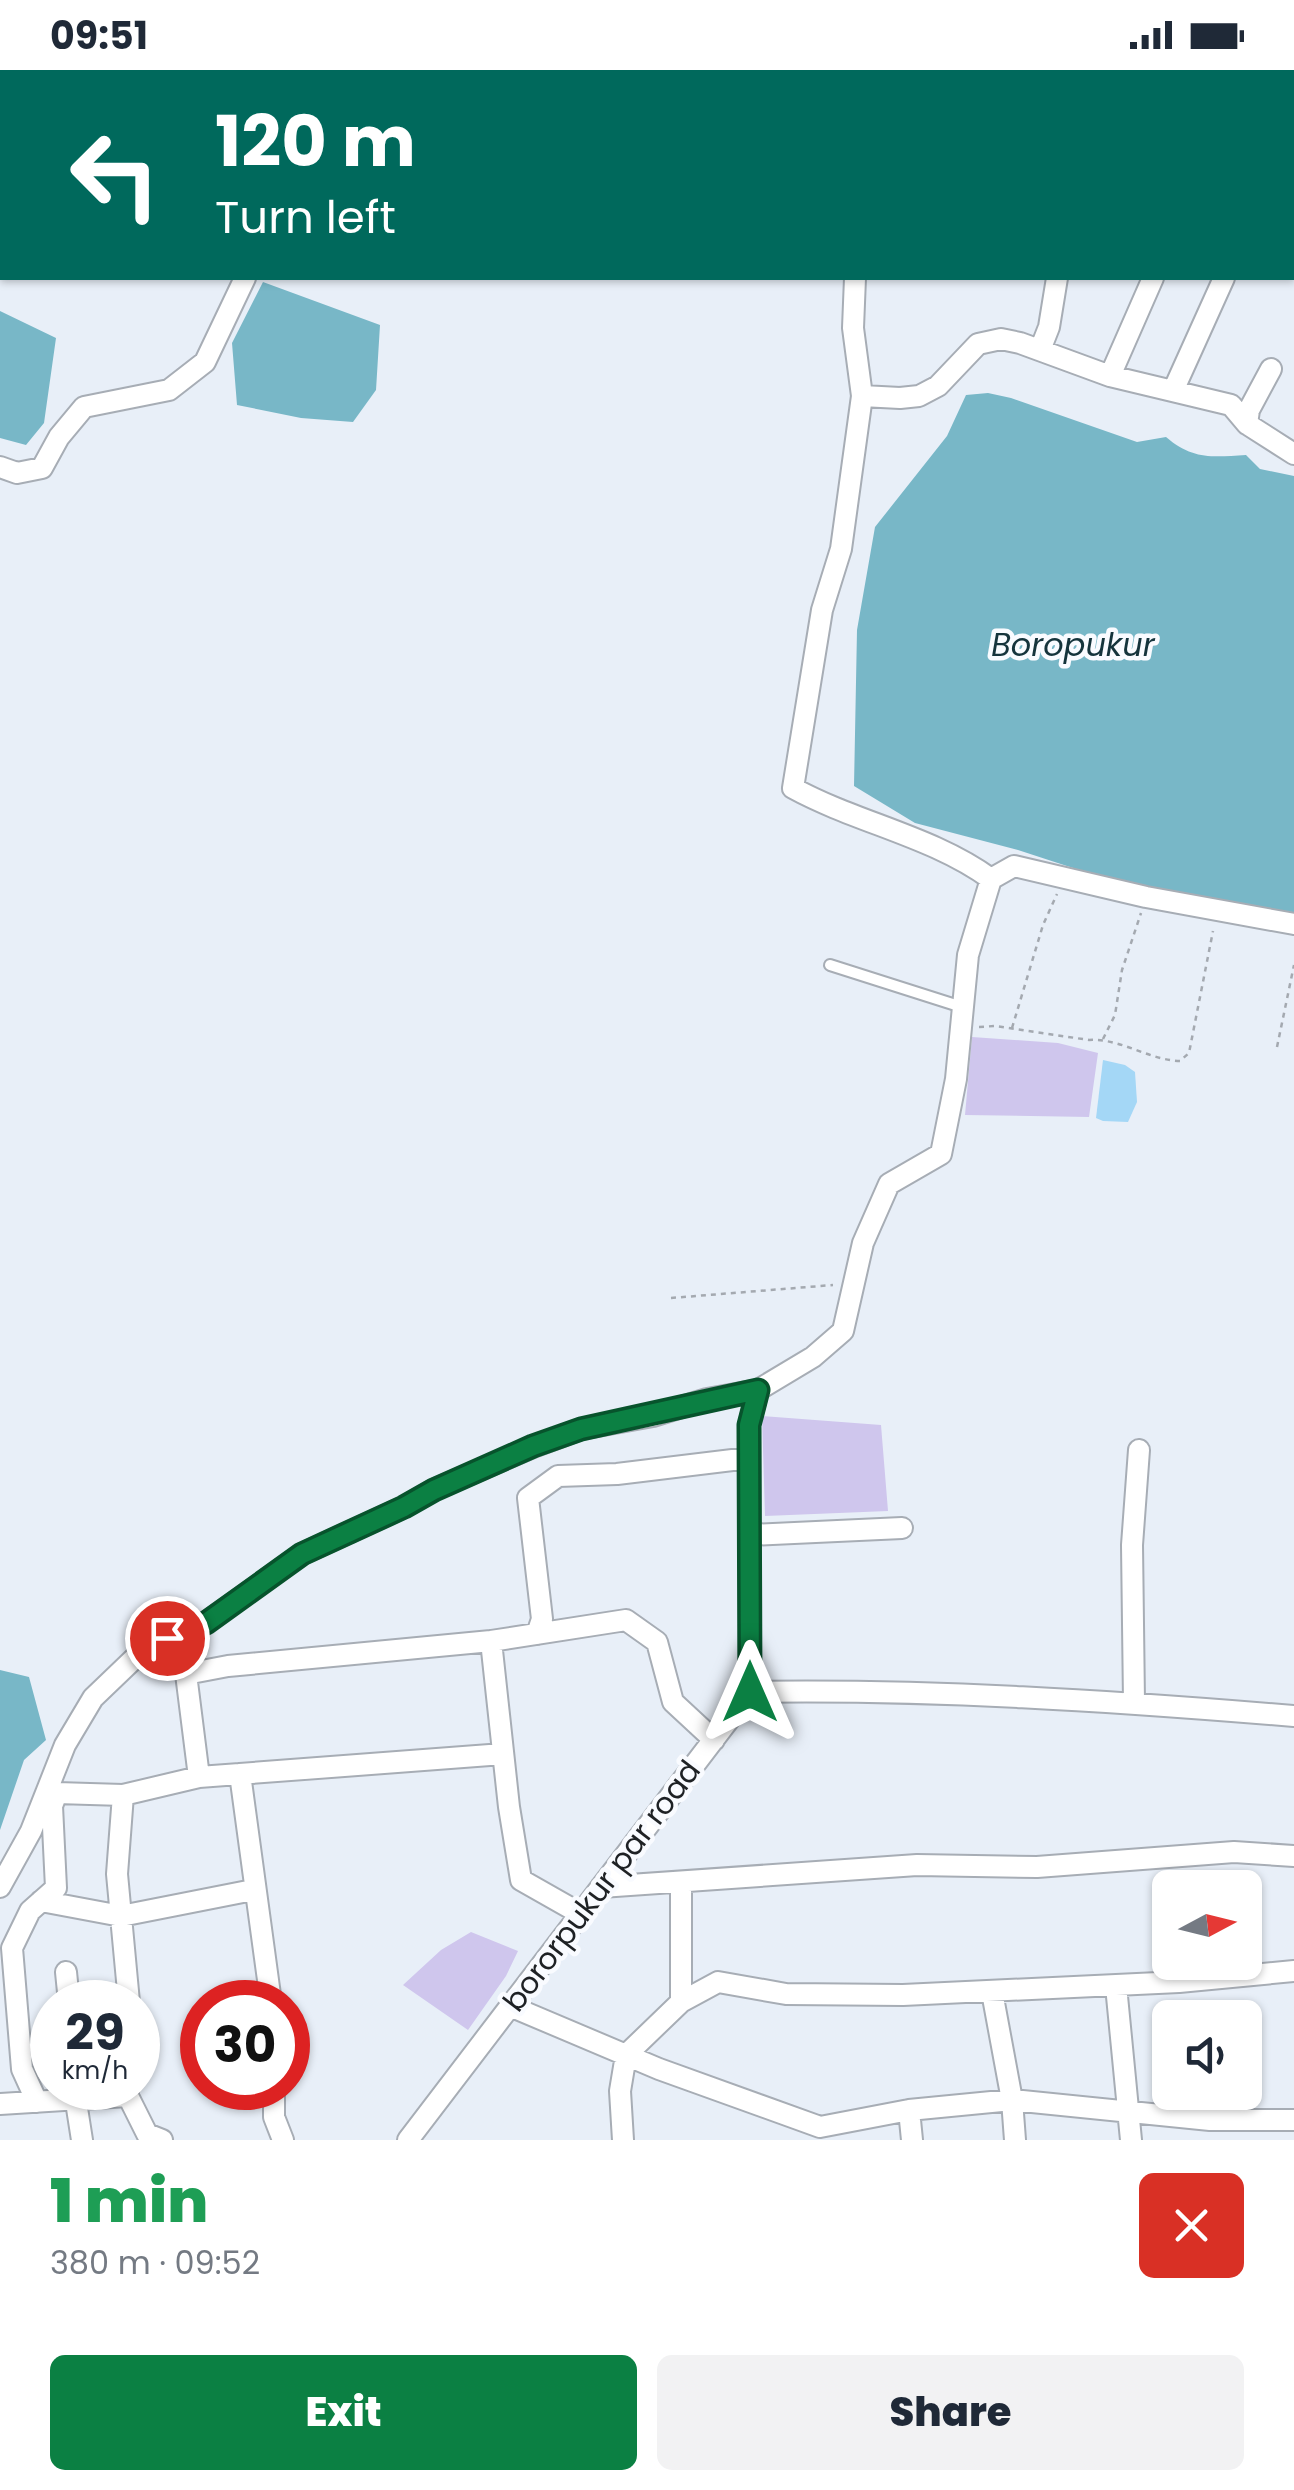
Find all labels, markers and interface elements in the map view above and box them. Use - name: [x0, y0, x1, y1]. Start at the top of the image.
- text: 09:51: [50, 9, 148, 62]
- text: 120 m: [215, 92, 416, 191]
- icon: left: [50, 110, 180, 240]
- text: Turn left: [215, 186, 396, 249]
- water label: Boropukur: [991, 622, 1156, 667]
- pin: [125, 1596, 210, 1681]
- icon: arrive: [140, 1611, 195, 1666]
- position arrow: [698, 1640, 802, 1744]
- street label: bororpukur par road: [493, 1751, 711, 2020]
- north arrow: [1152, 1870, 1262, 1980]
- map controls: [1152, 1870, 1262, 2110]
- speed limit sign: 30: [180, 1980, 310, 2110]
- text: 29: [65, 1997, 125, 2068]
- button: sound: [1152, 2000, 1262, 2110]
- text: km/h: [62, 2053, 128, 2088]
- text: 1 min: [50, 2159, 208, 2243]
- button: close: [1139, 2173, 1244, 2278]
- text: 380 m · 09:52: [50, 2240, 260, 2285]
- button: Exit: [50, 2355, 637, 2470]
- button: Share: [657, 2355, 1244, 2470]

